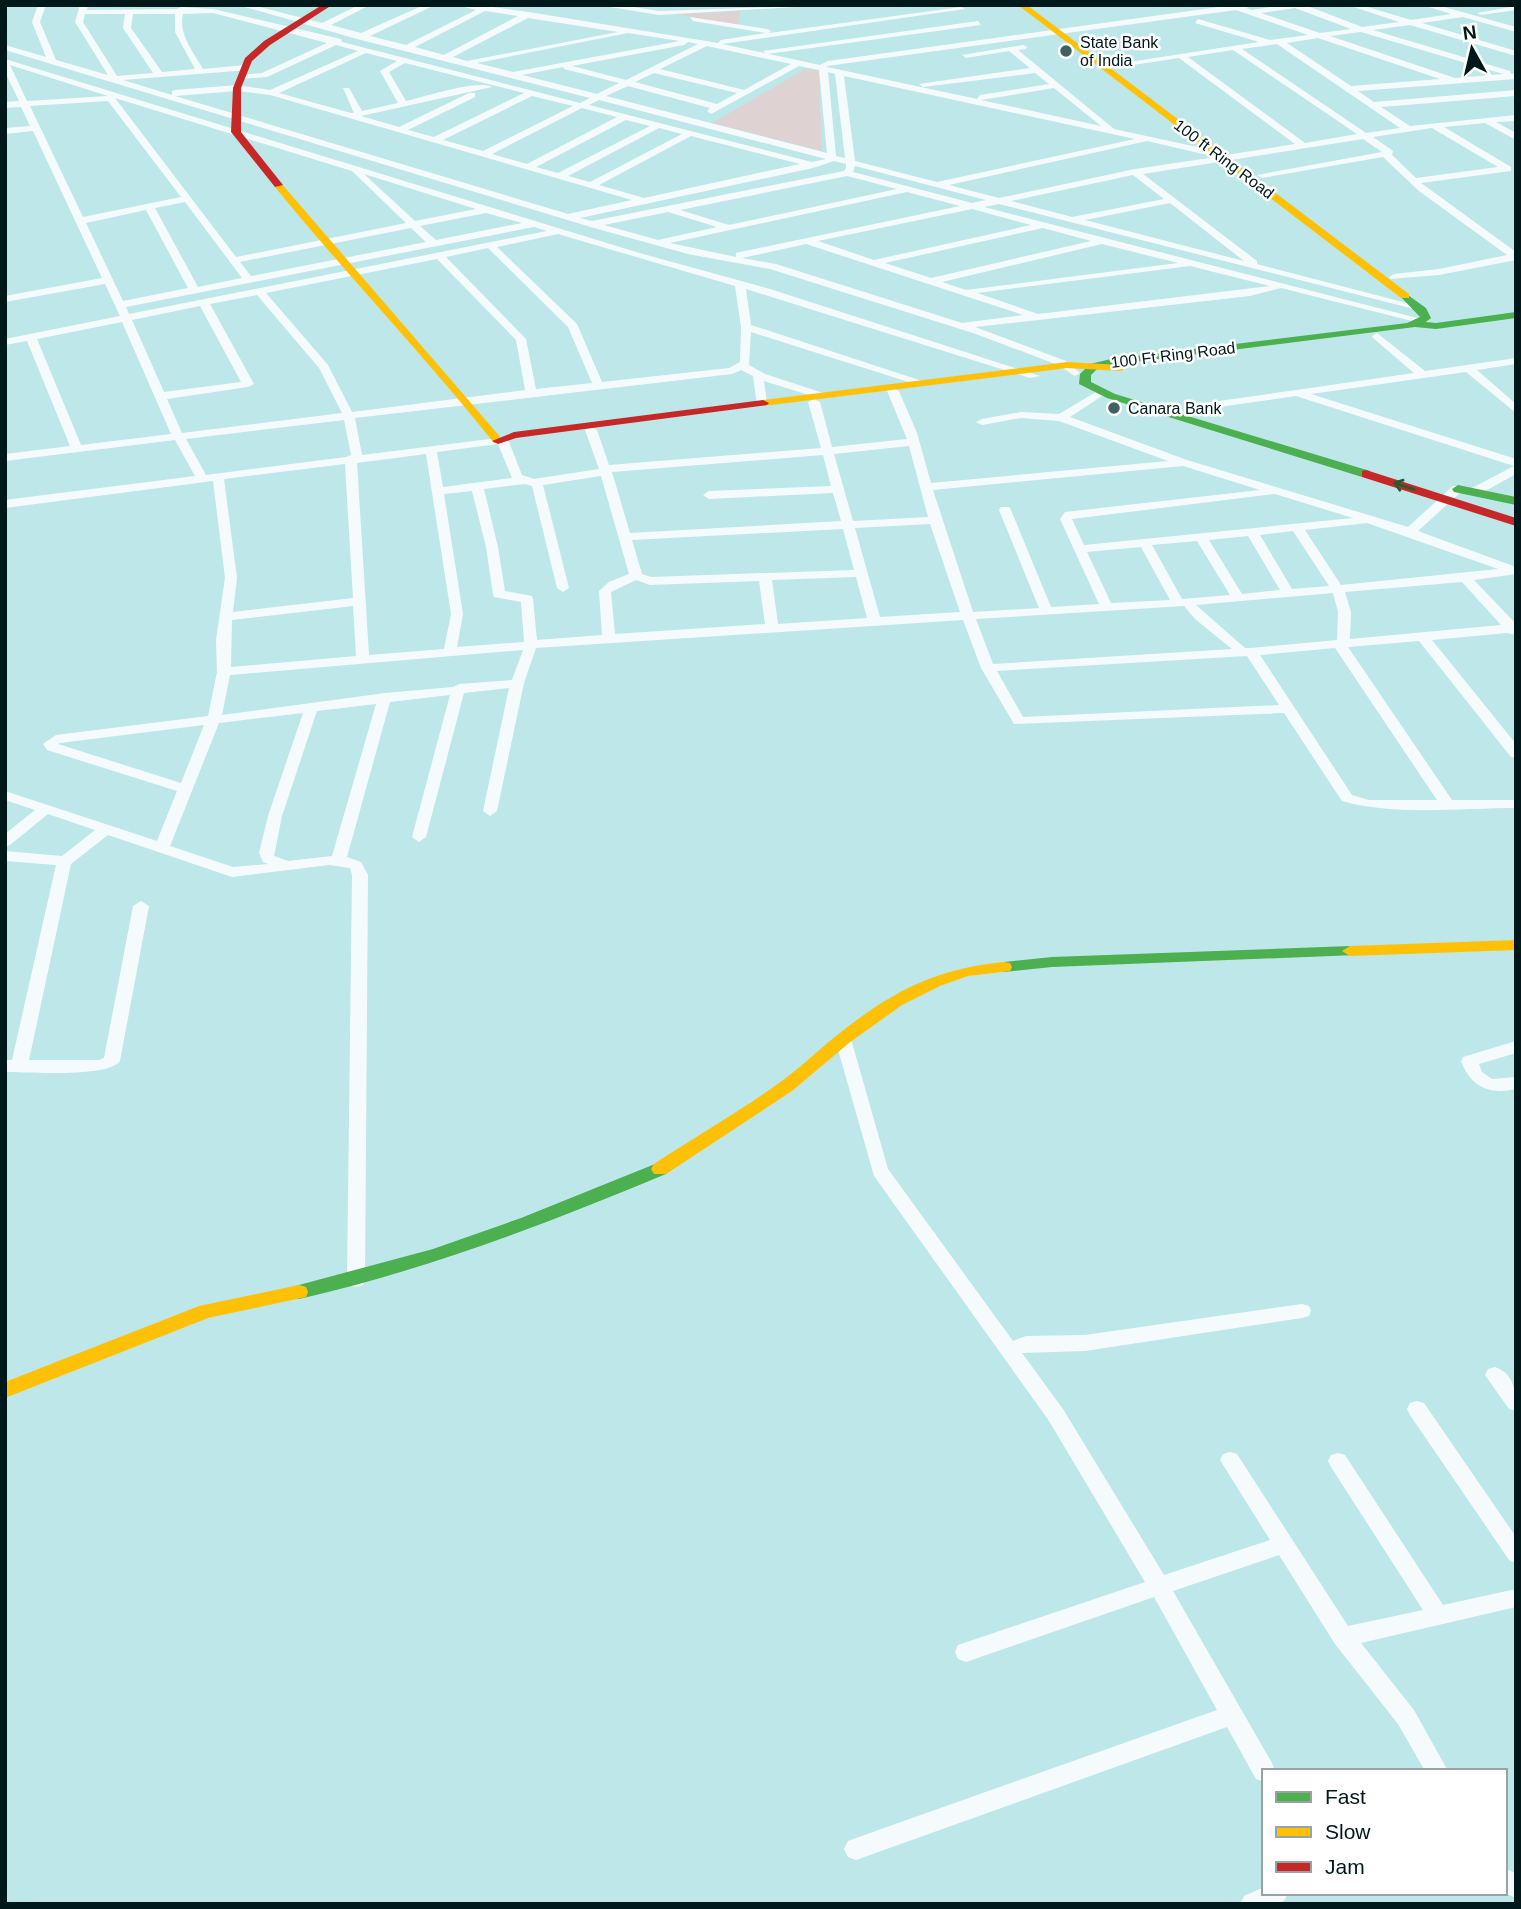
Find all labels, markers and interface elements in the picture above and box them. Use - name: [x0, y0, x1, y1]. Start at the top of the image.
- north arrow: [1437, 14, 1507, 84]
- text: N: [1461, 21, 1478, 44]
- place label: State Bank of India: [1080, 34, 1159, 69]
- marker: State Bank of India: [1058, 43, 1074, 59]
- street label: 100 ft Ring Road: [1171, 116, 1277, 202]
- street label: 100 Ft Ring Road: [1110, 339, 1236, 371]
- marker: Canara Bank: [1106, 400, 1122, 416]
- place label: Canara Bank: [1128, 400, 1222, 417]
- one-way arrow: [1393, 479, 1415, 492]
- legend: [1262, 1769, 1507, 1895]
- text: Fast: [1325, 1785, 1366, 1808]
- text: Slow: [1325, 1820, 1371, 1843]
- text: Jam: [1325, 1855, 1365, 1878]

